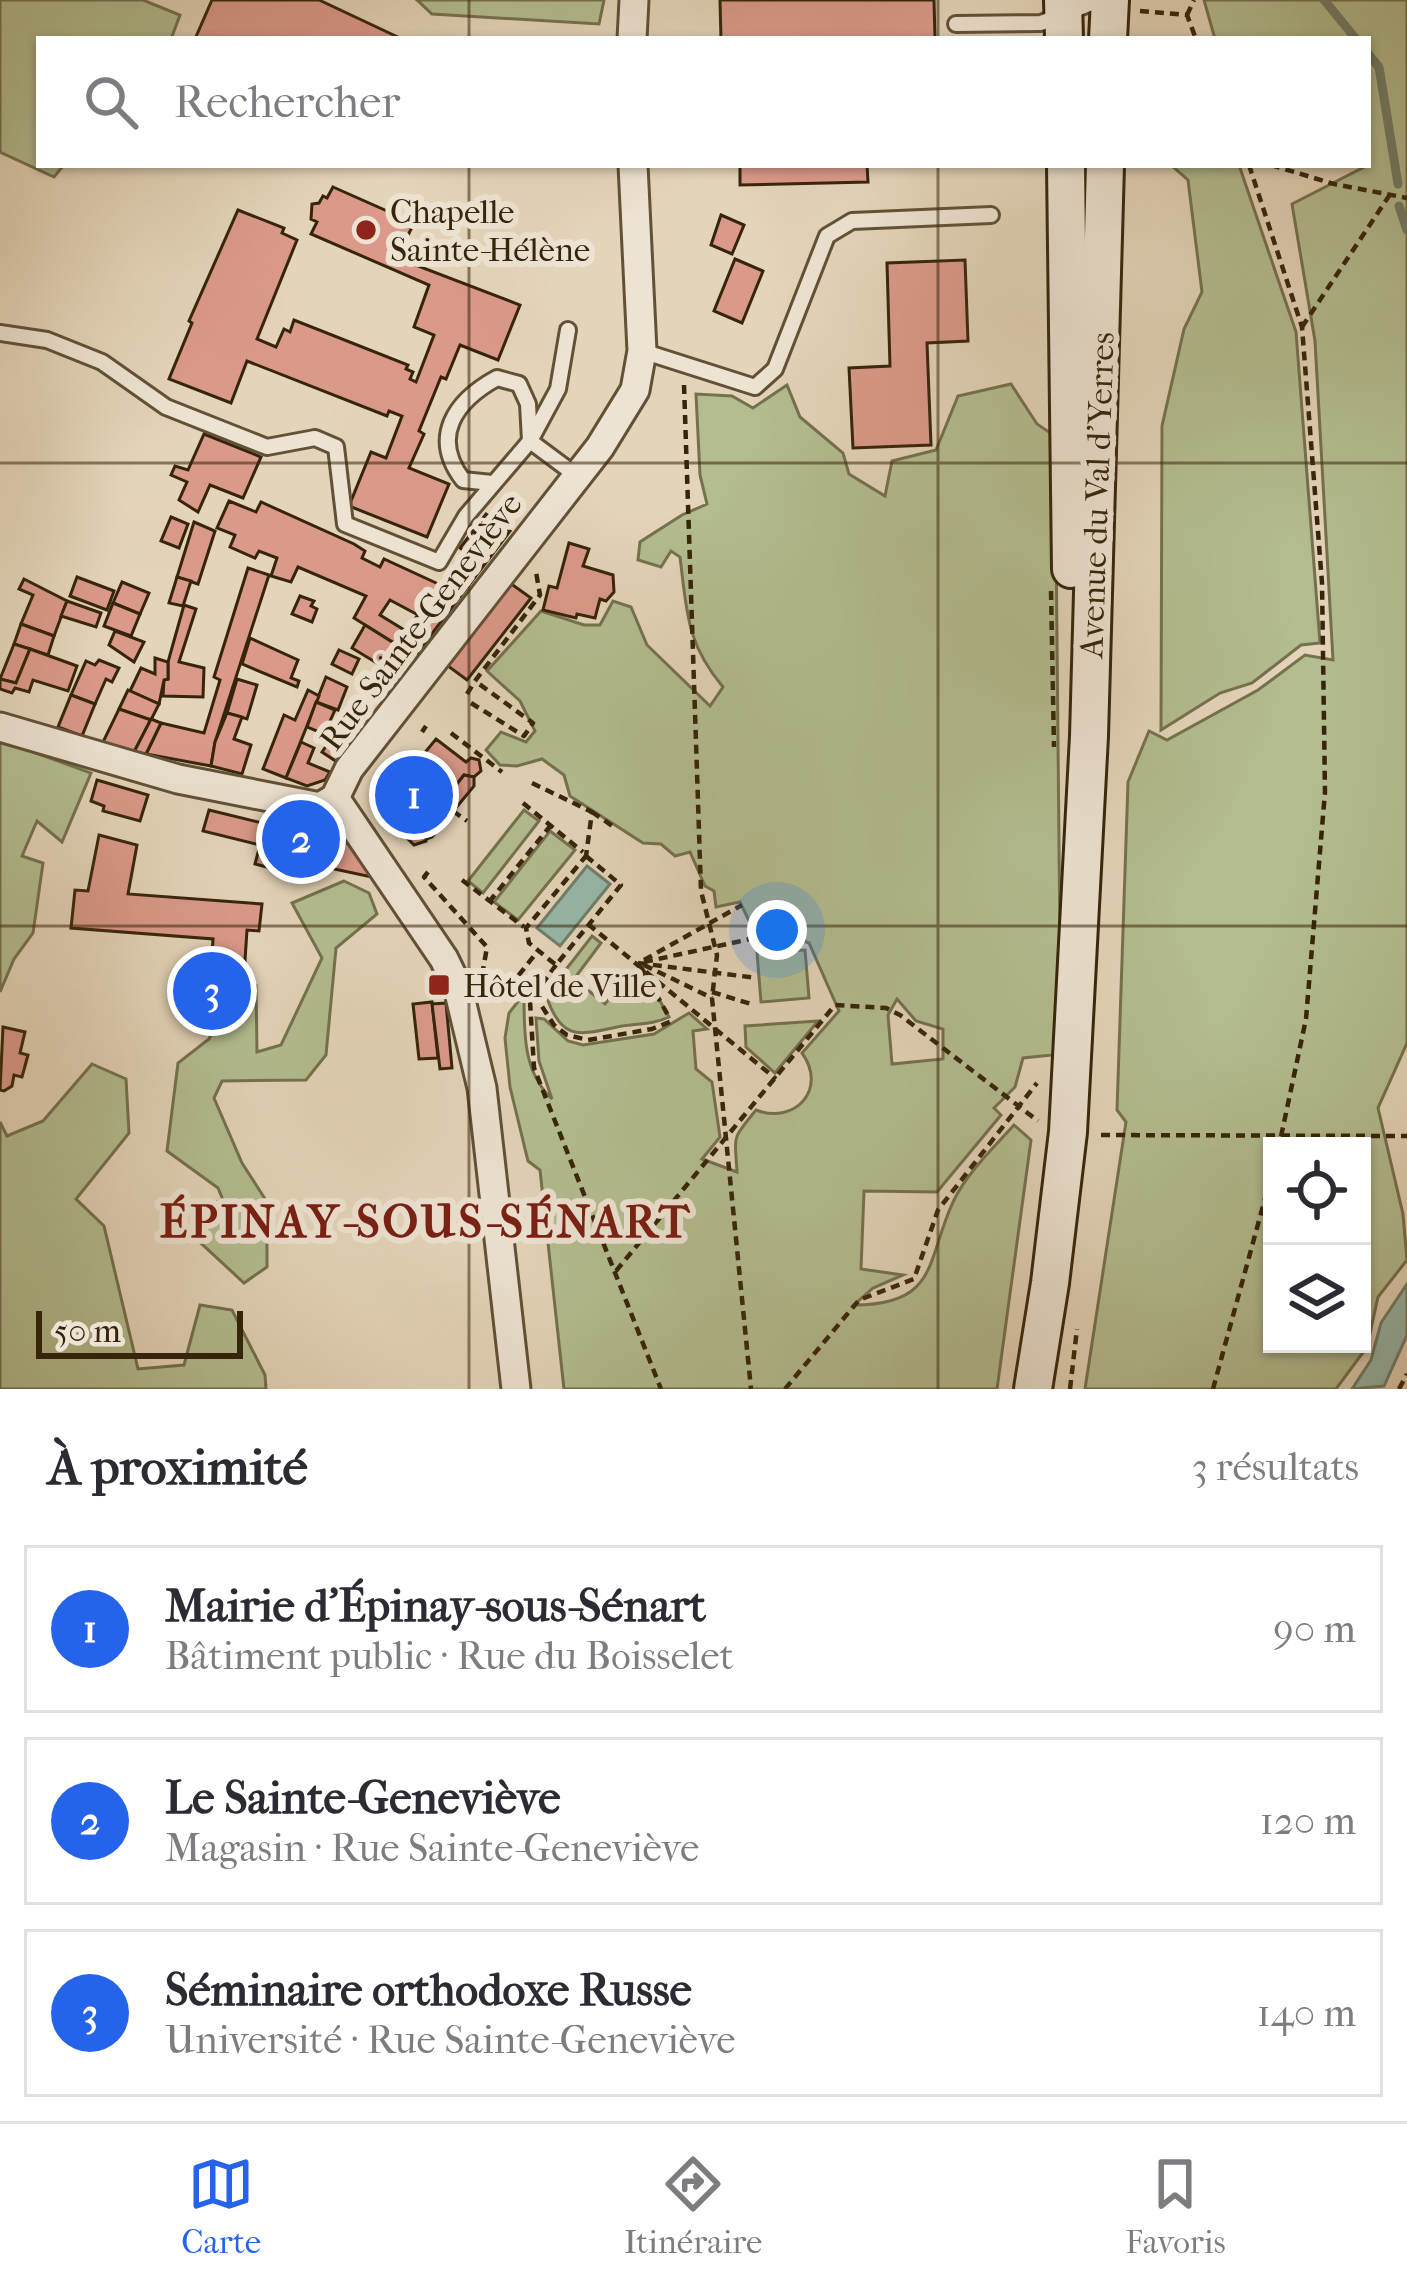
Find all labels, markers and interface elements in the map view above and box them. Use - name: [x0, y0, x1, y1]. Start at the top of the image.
- search box: [36, 36, 1371, 168]
- icon: search: [78, 69, 144, 135]
- text: Rechercher: [174, 76, 400, 129]
- place label: Chapelle Sainte-Hélène: [390, 193, 590, 270]
- marker: Chapelle Sainte-Hélène: [353, 217, 379, 243]
- street label: Avenue du Val d'Yerres: [1072, 331, 1123, 661]
- street label: Rue Sainte-Geneviève: [312, 486, 531, 758]
- pin: 1: [375, 750, 453, 840]
- pin: 2: [262, 794, 340, 884]
- your location: [747, 900, 807, 960]
- pin: 3: [173, 946, 251, 1036]
- place label: Hôtel de Ville: [463, 967, 656, 1006]
- marker: Hôtel de Ville: [426, 972, 452, 998]
- map controls: [1263, 1137, 1371, 1353]
- button: locate: [1263, 1137, 1371, 1245]
- district label: ÉPINAY-SOUS-SÉNART: [160, 1194, 692, 1249]
- button: layers: [1263, 1245, 1371, 1353]
- scale bar: [36, 1305, 243, 1358]
- text: 50 m: [54, 1312, 121, 1351]
- text: À proximité: [48, 1437, 308, 1497]
- text: 3 résultats: [1192, 1444, 1359, 1490]
- text: Mairie d'Épinay-sous-Sénart: [165, 1580, 706, 1633]
- text: 1: [83, 1606, 97, 1652]
- text: 90 m: [1273, 1606, 1356, 1652]
- text: Bâtiment public · Rue du Boisselet: [165, 1633, 734, 1679]
- text: Le Sainte-Geneviève: [165, 1772, 560, 1825]
- text: 2: [80, 1798, 100, 1844]
- text: 120 m: [1260, 1798, 1356, 1844]
- text: Magasin · Rue Sainte-Geneviève: [165, 1825, 699, 1871]
- text: Séminaire orthodoxe Russe: [165, 1964, 692, 2017]
- text: 3: [82, 1990, 98, 2036]
- text: 140 m: [1257, 1990, 1356, 2036]
- text: Université · Rue Sainte-Geneviève: [165, 2017, 736, 2063]
- tab: Carte: [181, 2151, 261, 2262]
- tab: Itinéraire: [624, 2151, 762, 2262]
- tab: Favoris: [1125, 2151, 1226, 2262]

